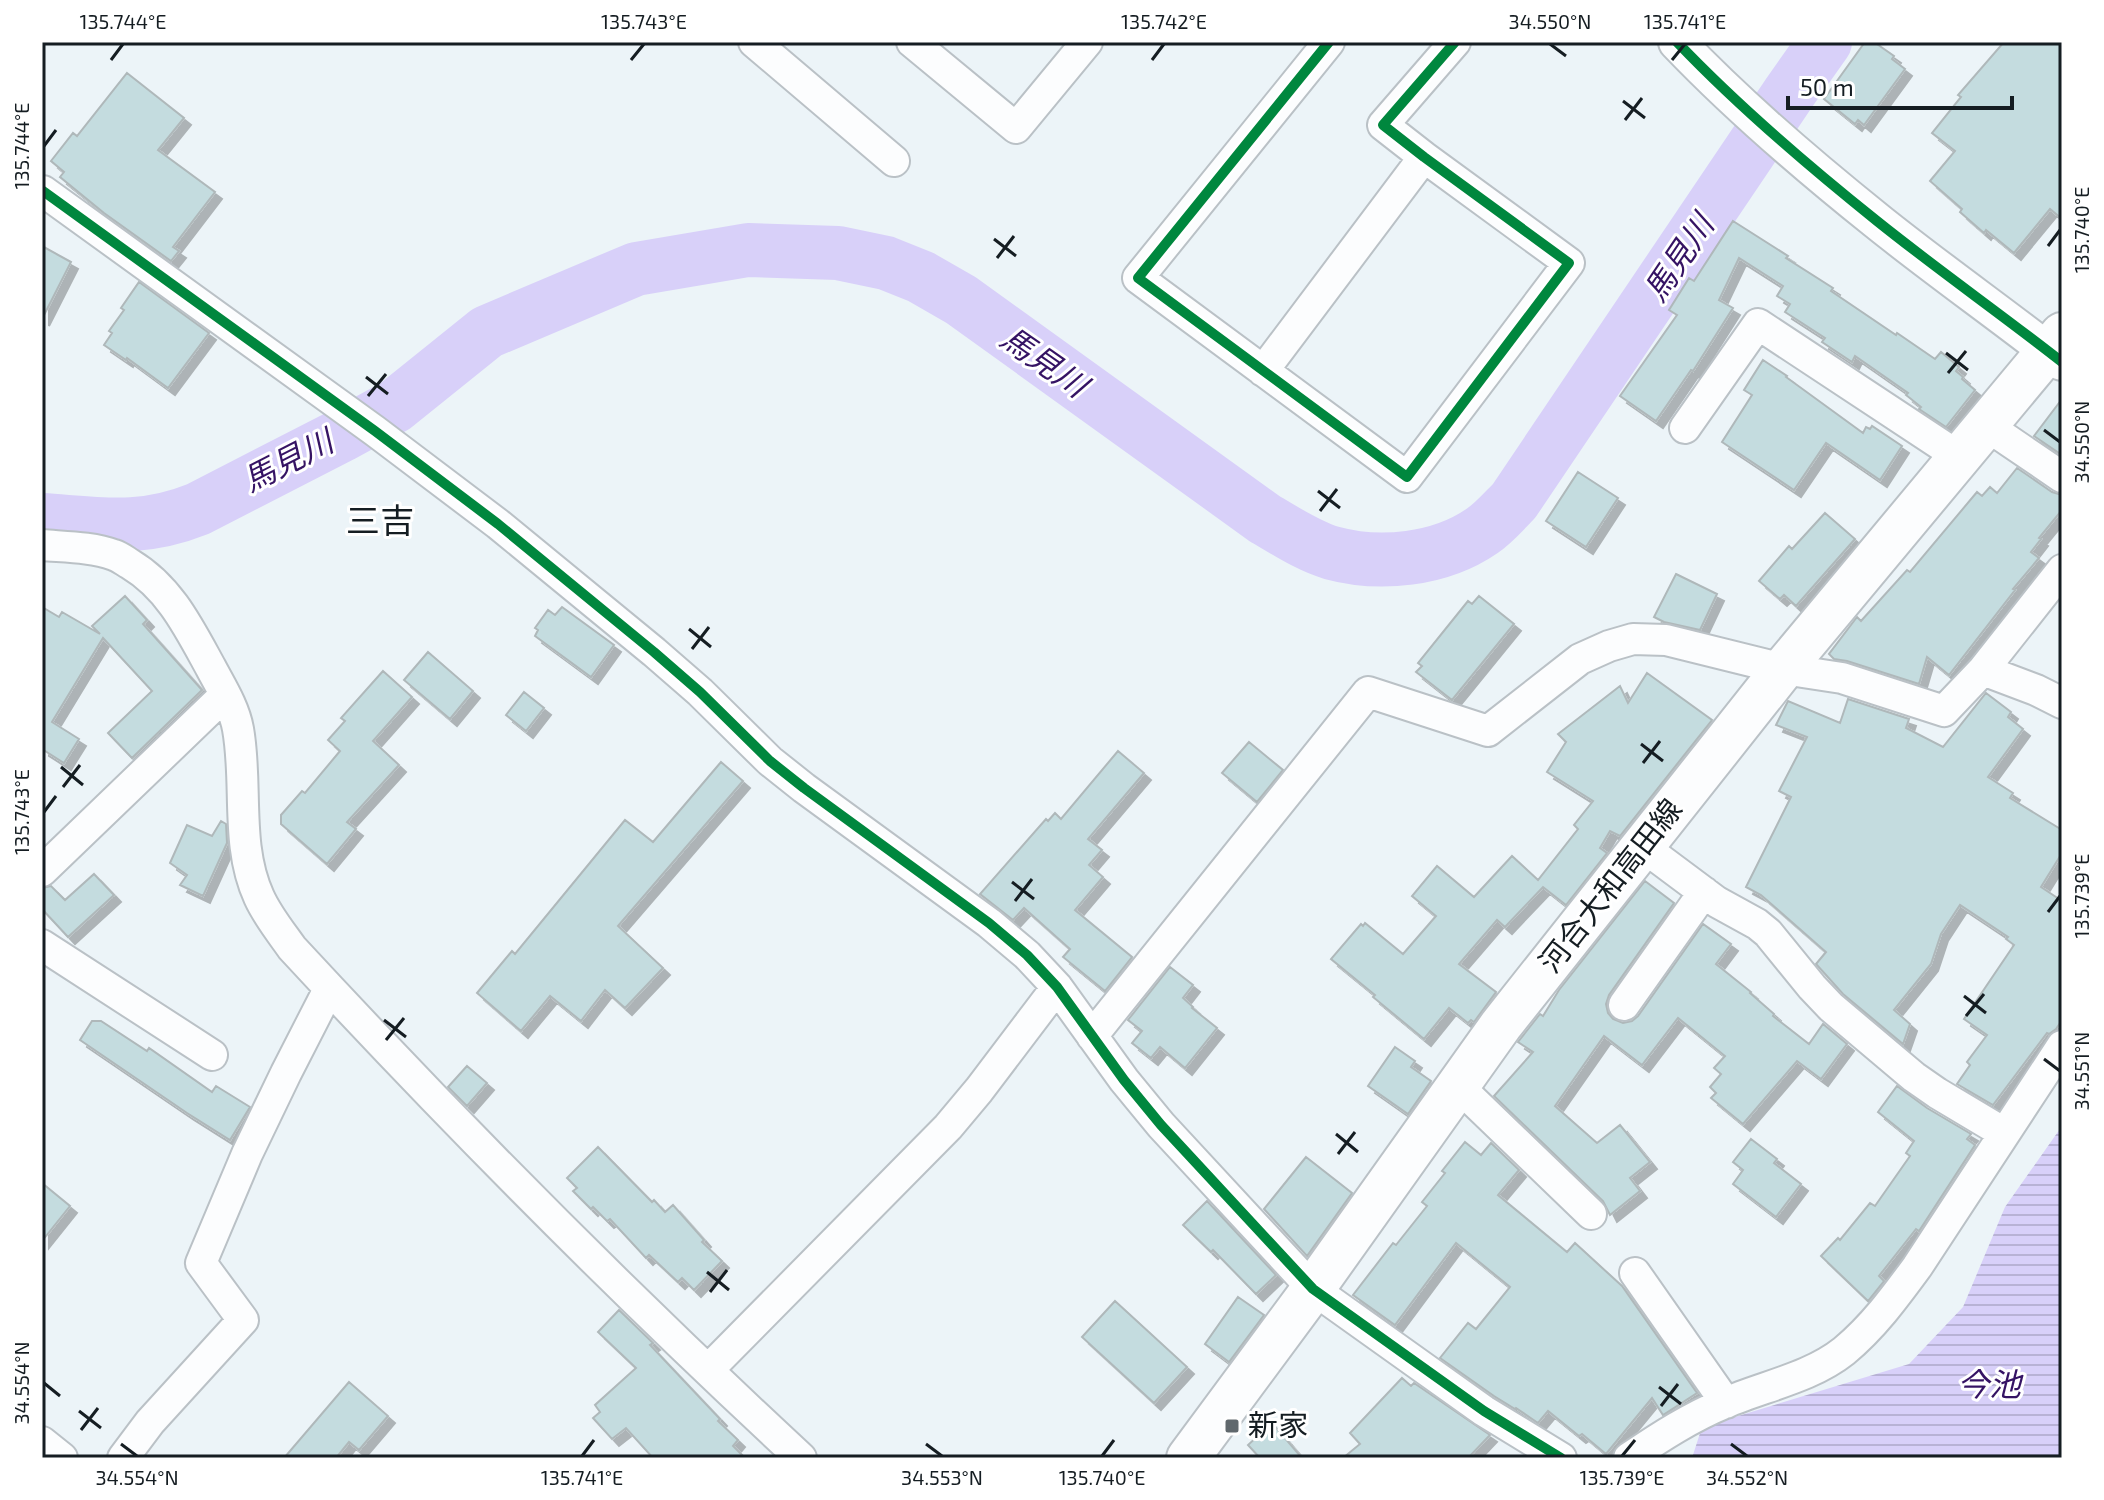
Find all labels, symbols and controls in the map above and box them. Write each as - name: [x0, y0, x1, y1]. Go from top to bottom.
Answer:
- text: 135.744°E: [80, 9, 166, 33]
- text: 135.743°E: [601, 9, 687, 33]
- text: 135.742°E: [1121, 9, 1207, 33]
- text: 34.550°N: [1509, 9, 1591, 33]
- text: 135.741°E: [1644, 9, 1726, 33]
- scale bar: [1788, 60, 2012, 110]
- text: 50 m: [1800, 72, 1854, 101]
- text: 135.744°E: [9, 103, 33, 189]
- text: 135.740°E: [2069, 187, 2093, 273]
- water label: 馬見川: [1635, 204, 1722, 307]
- water label: 馬見川: [995, 317, 1098, 405]
- text: 34.550°N: [2069, 401, 2093, 483]
- water label: 馬見川: [236, 419, 341, 498]
- district label: 三吉: [346, 499, 414, 540]
- text: 135.743°E: [9, 769, 33, 855]
- street label: 河合大和高田線: [1531, 791, 1688, 979]
- text: 135.739°E: [2069, 854, 2093, 938]
- text: 34.551°N: [2069, 1032, 2093, 1110]
- text: 34.554°N: [9, 1341, 33, 1425]
- water label: 今池: [1957, 1364, 2024, 1402]
- place label: 新家: [1248, 1406, 1308, 1442]
- marker: 新家: [1223, 1417, 1241, 1435]
- text: 34.554°N: [95, 1465, 179, 1489]
- text: 135.741°E: [541, 1465, 623, 1489]
- text: 34.553°N: [901, 1465, 983, 1489]
- text: 135.740°E: [1059, 1465, 1145, 1489]
- text: 135.739°E: [1580, 1465, 1664, 1489]
- text: 34.552°N: [1706, 1465, 1788, 1489]

